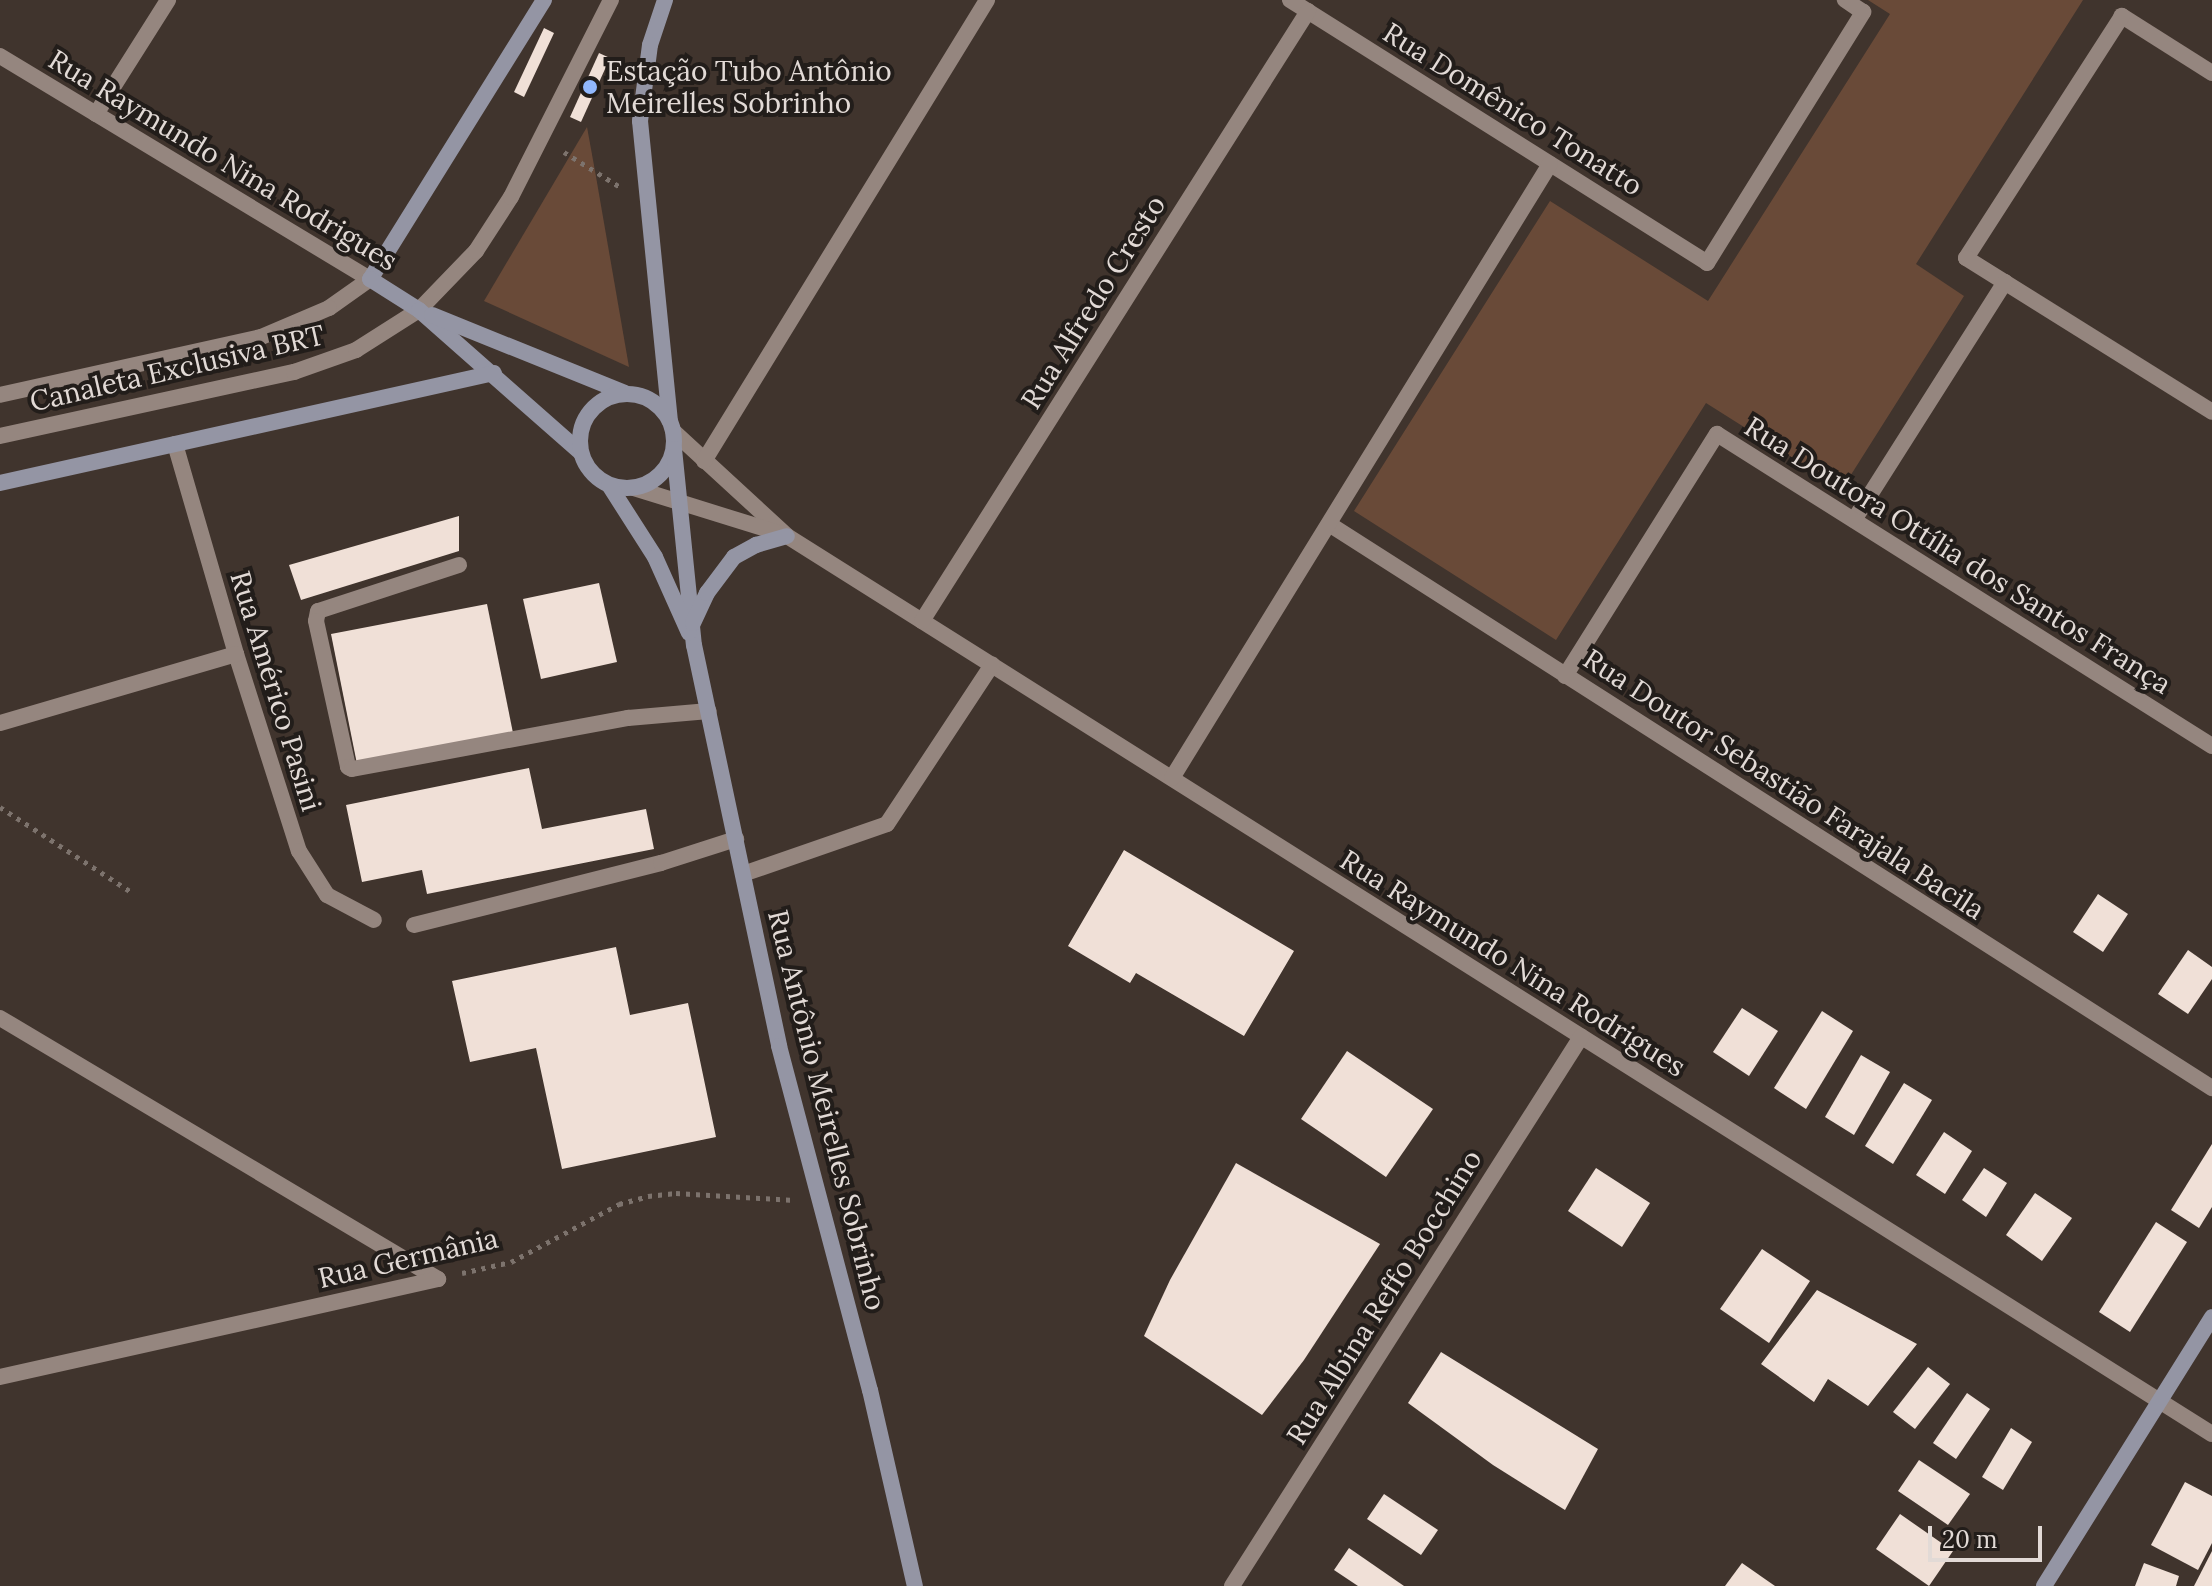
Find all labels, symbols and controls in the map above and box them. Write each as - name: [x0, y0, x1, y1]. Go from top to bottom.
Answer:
- street label: Rua Domênico Tonatto: [1377, 15, 1649, 203]
- street label: Rua Raymundo Nina Rodrigues: [43, 42, 403, 278]
- place label: Estação Tubo Antônio Meirelles Sobrinho: [606, 54, 892, 120]
- marker: Estação Tubo Antônio Meirelles Sobrinho: [581, 78, 599, 96]
- street label: Rua Alfredo Cresto: [1014, 189, 1172, 415]
- street label: Canaleta Exclusiva BRT: [26, 318, 328, 418]
- street label: Rua Doutora Ottília dos Santos França: [1739, 409, 2177, 701]
- street label: Rua Américo Pasini: [223, 567, 329, 815]
- street label: Rua Doutor Sebastião Farajala Bacila: [1577, 642, 1991, 926]
- street label: Rua Raymundo Nina Rodrigues: [1334, 843, 1692, 1083]
- street label: Rua Antônio Meirelles Sobrinho: [761, 906, 893, 1314]
- street label: Rua Albina Reffo Bocchino: [1279, 1143, 1489, 1451]
- street label: Rua Germânia: [315, 1221, 501, 1295]
- scale bar: [1932, 1510, 2046, 1560]
- text: 20 m: [1942, 1524, 1998, 1555]

